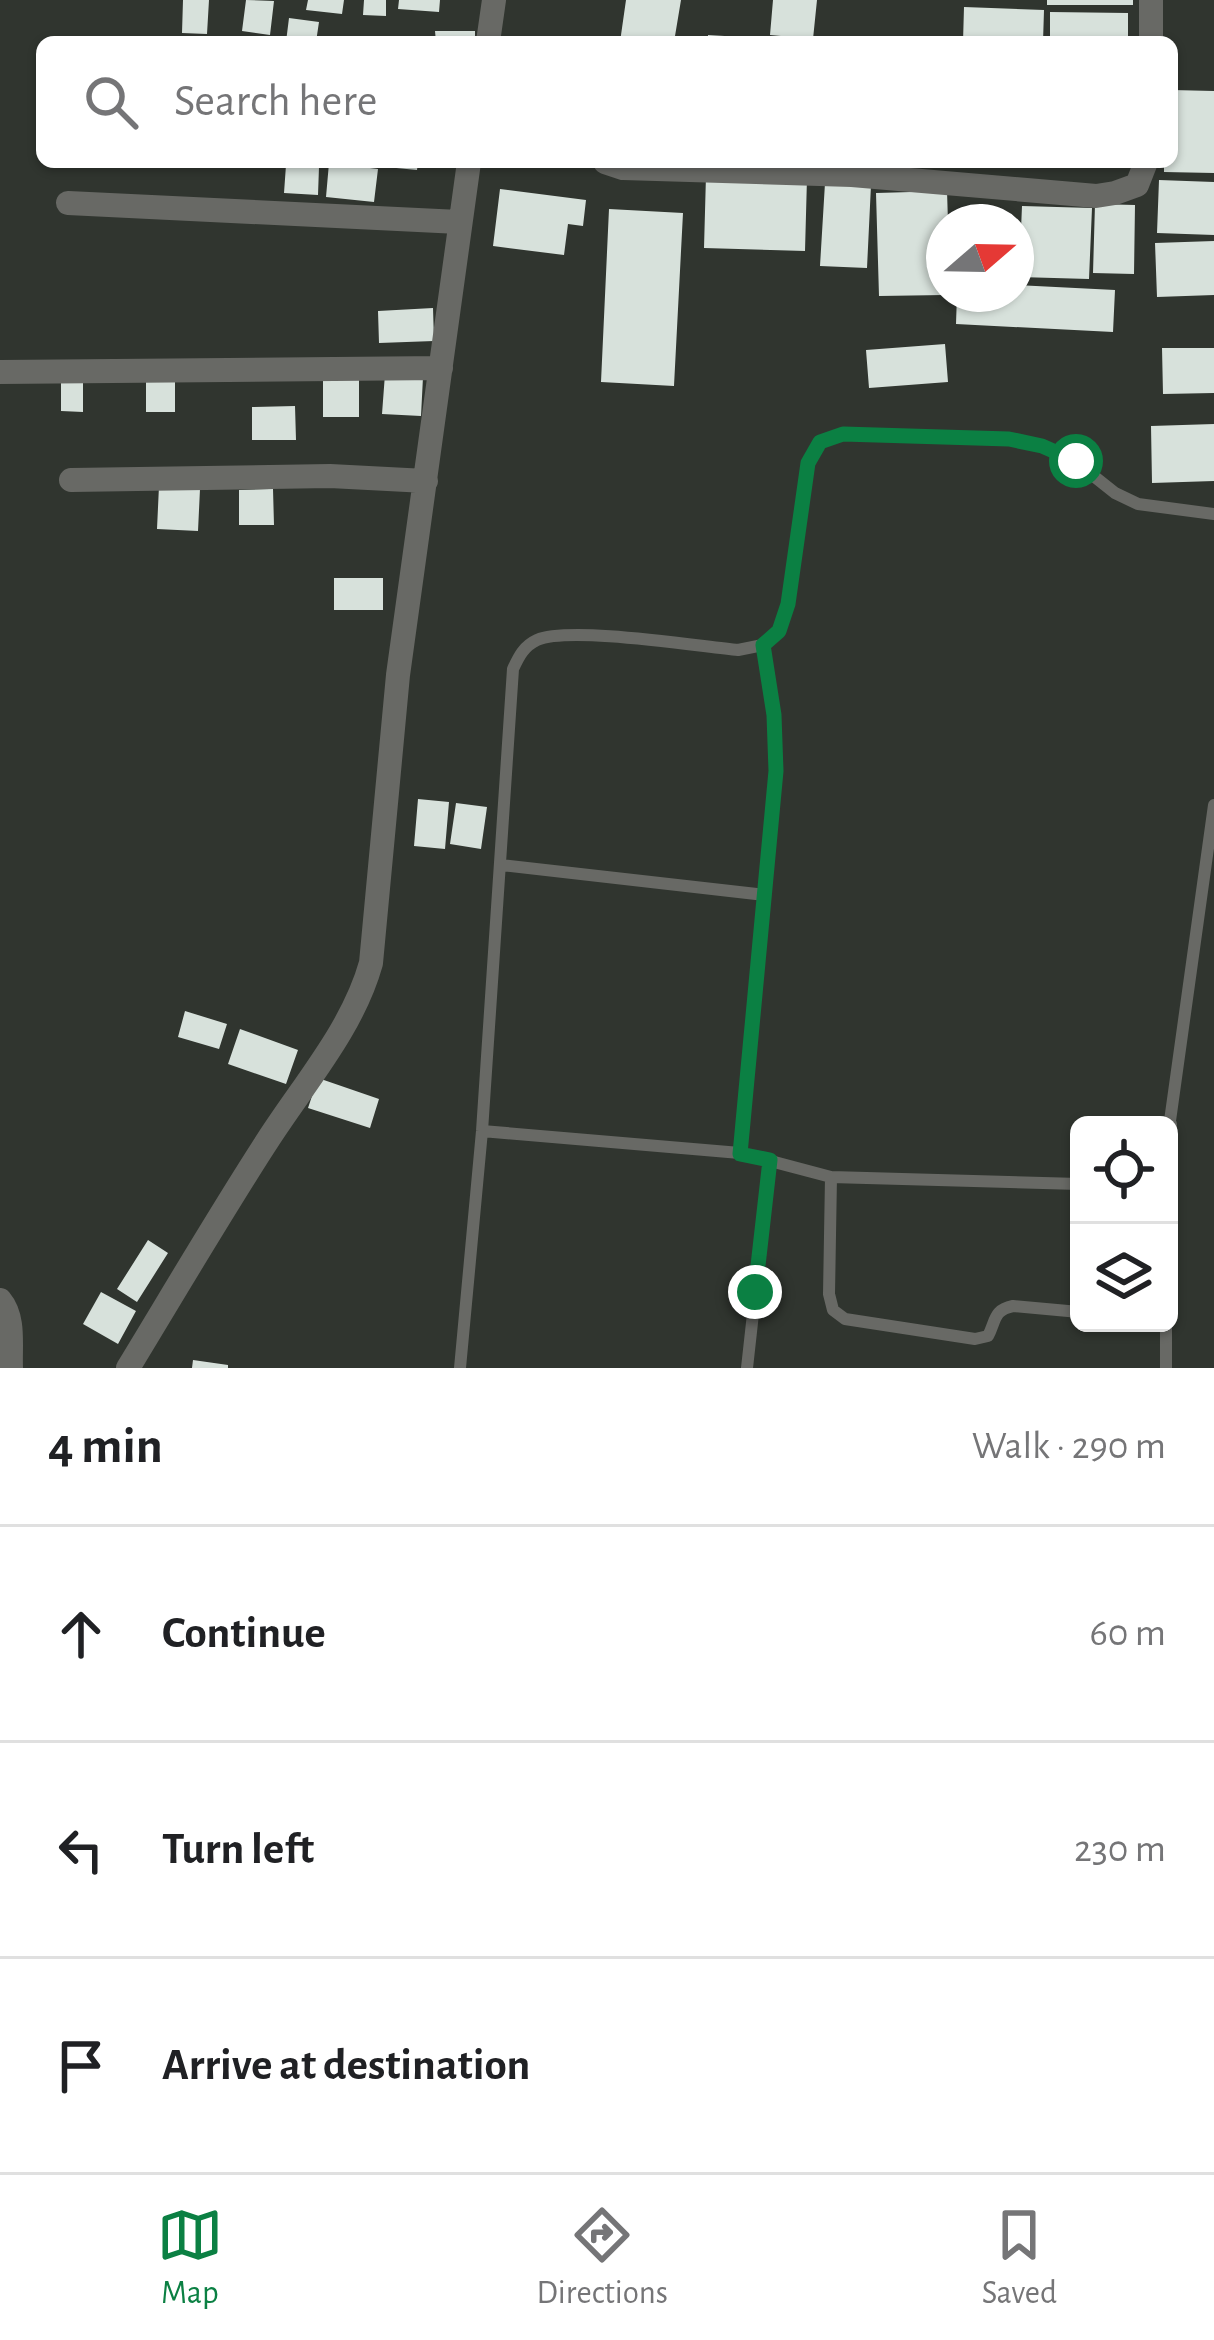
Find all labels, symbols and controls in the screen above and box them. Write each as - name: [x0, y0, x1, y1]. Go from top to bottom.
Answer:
- search box: [36, 36, 1178, 168]
- icon: search: [78, 69, 144, 135]
- text: Search here: [174, 79, 377, 124]
- north arrow: [926, 204, 1034, 312]
- route start: [1049, 434, 1103, 488]
- map controls: [1070, 1116, 1178, 1332]
- button: locate: [1070, 1116, 1178, 1224]
- button: layers: [1070, 1224, 1178, 1332]
- route end: [728, 1265, 782, 1319]
- text: 4 min: [48, 1421, 163, 1472]
- text: Walk · 290 m: [972, 1427, 1166, 1466]
- icon: ahead: [48, 1601, 114, 1667]
- text: Continue: [162, 1611, 326, 1656]
- text: 60 m: [1089, 1614, 1166, 1653]
- icon: left: [48, 1817, 114, 1883]
- text: Turn left: [162, 1827, 314, 1872]
- text: 230 m: [1074, 1830, 1166, 1869]
- icon: arrive: [48, 2033, 114, 2099]
- text: Arrive at destination: [162, 2043, 530, 2088]
- tab: Map: [157, 2202, 223, 2314]
- tab: Directions: [536, 2202, 668, 2314]
- tab: Saved: [982, 2202, 1057, 2314]

